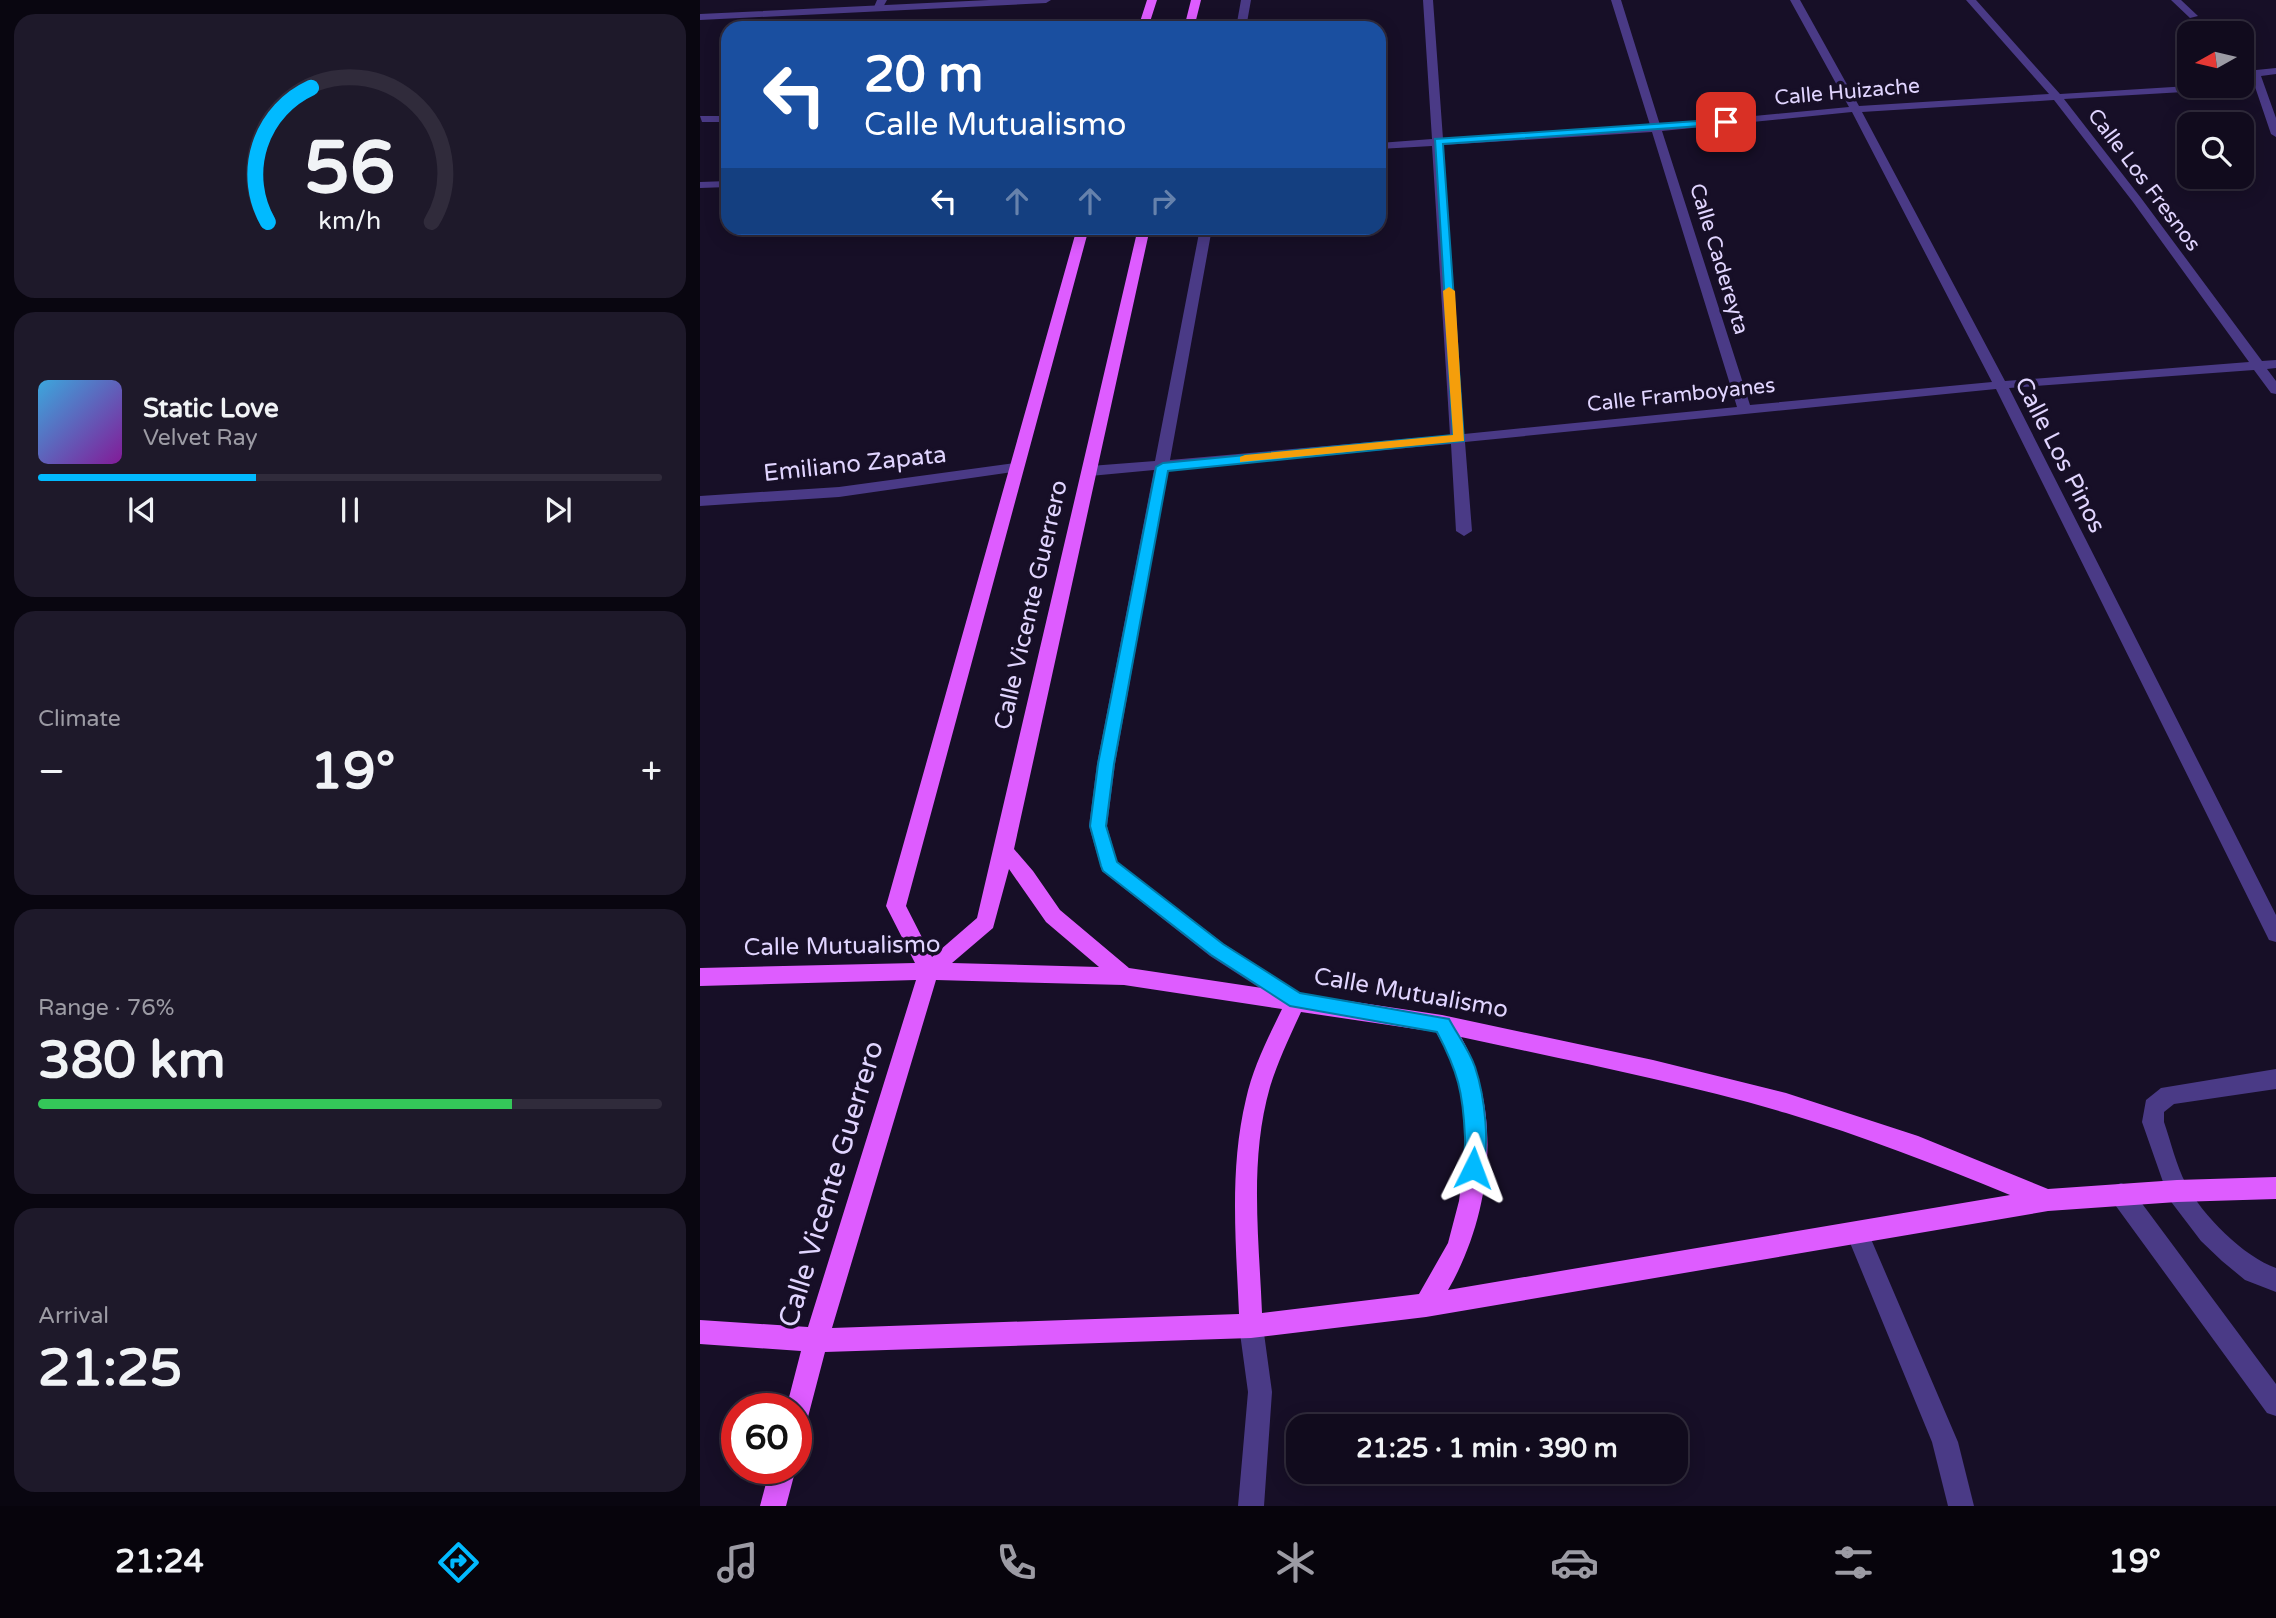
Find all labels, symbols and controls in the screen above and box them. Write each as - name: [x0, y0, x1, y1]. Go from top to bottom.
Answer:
- north arrow: [2177, 21, 2254, 98]
- map controls: [2177, 21, 2254, 189]
- text: 20 m: [864, 46, 983, 105]
- icon: left: [749, 49, 840, 140]
- street label: Calle Huizache: [1773, 73, 1921, 111]
- pin: [1696, 92, 1756, 152]
- icon: arrive: [1707, 103, 1745, 141]
- street label: Calle Los Fresnos: [2082, 104, 2206, 256]
- text: Calle Mutualismo: [864, 106, 1126, 144]
- button: search: [2177, 112, 2254, 189]
- text: 56: [304, 126, 396, 214]
- street label: Calle Cadereyta: [1684, 180, 1754, 338]
- icon: left: [925, 182, 963, 220]
- icon: ahead: [998, 182, 1036, 220]
- icon: ahead: [1071, 182, 1109, 220]
- icon: right: [1144, 182, 1182, 220]
- text: km/h: [319, 206, 381, 236]
- street label: Calle Los Pinos: [2008, 372, 2112, 538]
- street label: Calle Framboyanes: [1586, 373, 1776, 417]
- text: Static Love: [143, 393, 279, 424]
- text: Velvet Ray: [143, 424, 258, 452]
- street label: Emiliano Zapata: [762, 440, 948, 488]
- street label: Calle Vicente Guerrero: [988, 477, 1074, 733]
- icon: previous: [123, 491, 161, 529]
- icon: pause: [331, 491, 369, 529]
- icon: next: [539, 491, 577, 529]
- text: Climate: [38, 705, 121, 733]
- text: 19°: [310, 740, 395, 803]
- text: −: [38, 749, 65, 795]
- text: +: [641, 749, 662, 795]
- street label: Calle Mutualismo: [743, 930, 941, 962]
- street label: Calle Mutualismo: [1312, 962, 1510, 1024]
- text: Range · 76%: [38, 994, 174, 1022]
- text: 380 km: [38, 1029, 226, 1092]
- street label: Calle Vicente Guerrero: [771, 1037, 891, 1331]
- position arrow: [1436, 1131, 1510, 1205]
- text: Arrival: [38, 1302, 109, 1330]
- text: 21:25: [38, 1337, 182, 1400]
- speed limit sign: 60: [721, 1393, 812, 1484]
- text: 21:25 · 1 min · 390 m: [1356, 1433, 1618, 1464]
- icon: directions: [434, 1538, 483, 1587]
- icon: music: [713, 1538, 762, 1587]
- icon: phone: [992, 1538, 1041, 1587]
- icon: climate: [1271, 1538, 1320, 1587]
- icon: car: [1550, 1538, 1599, 1587]
- icon: filters: [1829, 1538, 1878, 1587]
- text: 21:24: [115, 1543, 204, 1581]
- text: 19°: [2109, 1543, 2161, 1581]

